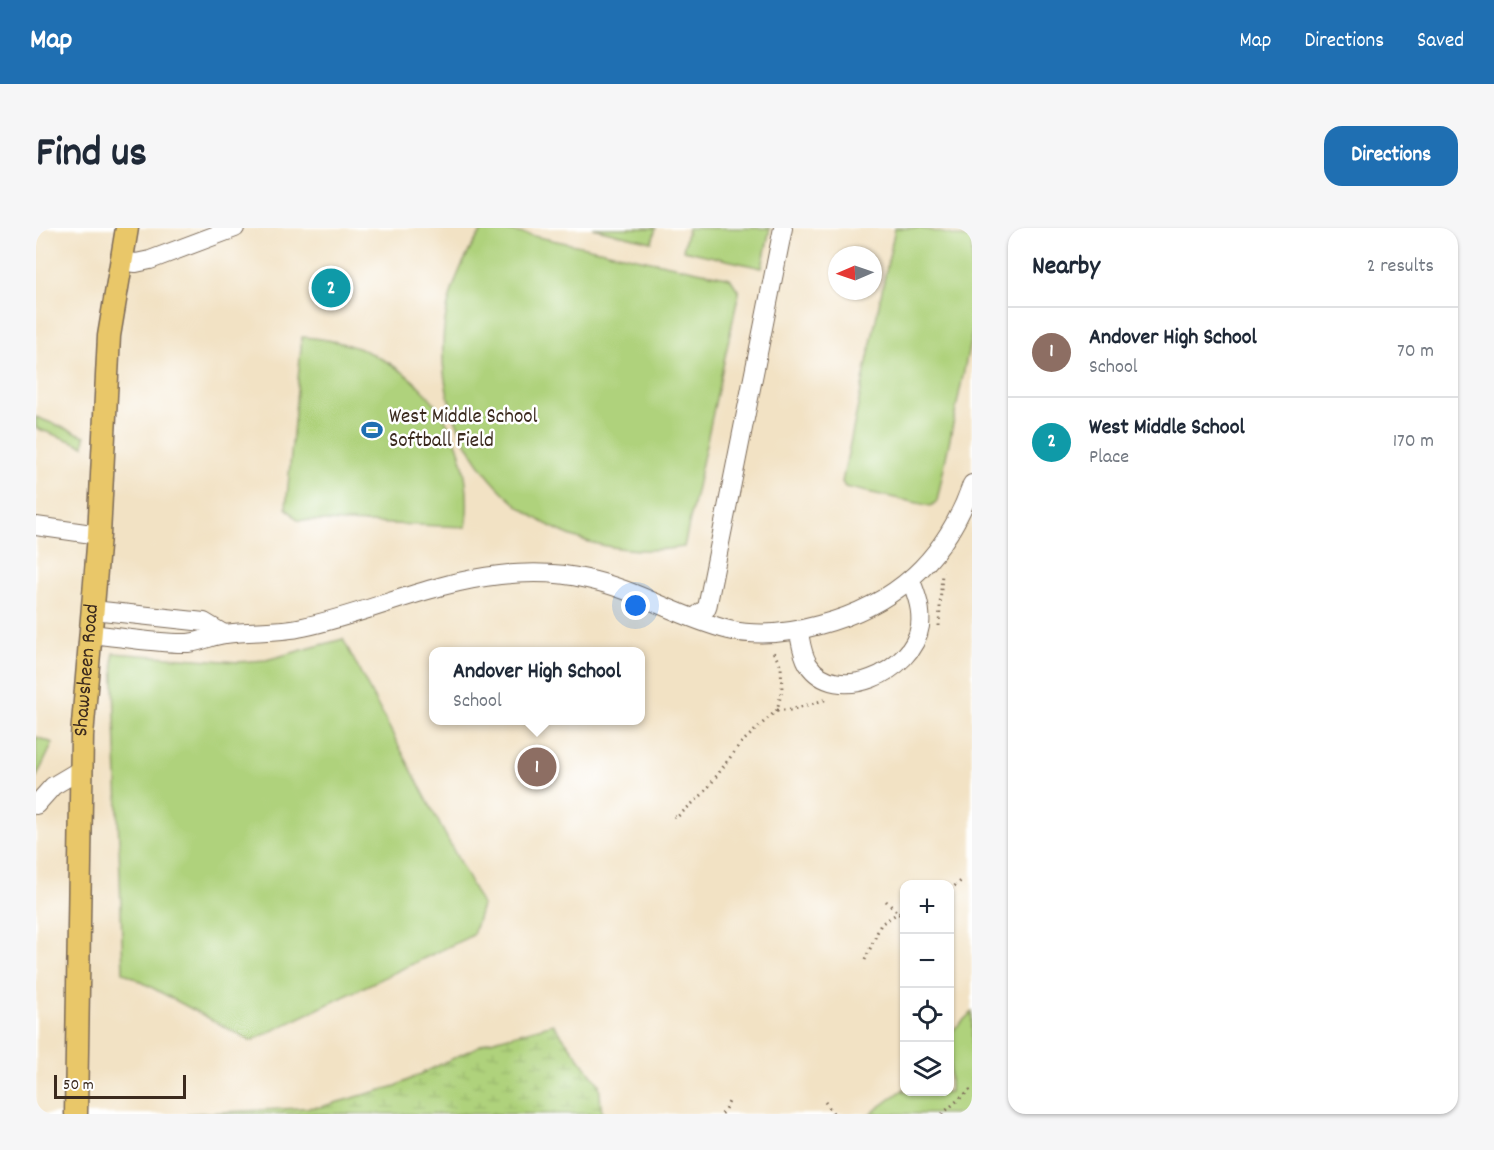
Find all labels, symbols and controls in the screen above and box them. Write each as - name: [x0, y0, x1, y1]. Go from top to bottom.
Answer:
- text: Map: [30, 22, 72, 62]
- text: Map: [1240, 27, 1271, 57]
- text: Directions: [1304, 27, 1384, 57]
- text: Saved: [1417, 27, 1464, 57]
- text: Find us: [36, 126, 147, 186]
- button: Directions: [1324, 126, 1458, 186]
- north arrow: [828, 246, 882, 300]
- text: Nearby: [1032, 249, 1100, 286]
- text: 2 results: [1367, 253, 1434, 281]
- pin: 2: [312, 266, 350, 310]
- text: Andover High School: [1089, 323, 1257, 354]
- text: 1: [1049, 338, 1054, 366]
- text: 70 m: [1397, 338, 1434, 366]
- text: School: [1089, 354, 1138, 382]
- place label: West Middle School Softball Field: [389, 403, 538, 457]
- text: West Middle School: [1089, 413, 1245, 444]
- sports icon: West Middle School Softball Field: [360, 418, 384, 442]
- text: 2: [1047, 428, 1056, 456]
- text: 170 m: [1393, 428, 1434, 456]
- text: Place: [1089, 444, 1129, 472]
- your location: [621, 591, 650, 620]
- street label: Shawsheen Road: [67, 603, 108, 738]
- popup: [429, 647, 645, 725]
- text: Andover High School: [453, 657, 621, 688]
- text: School: [453, 688, 502, 716]
- pin: 1: [518, 744, 556, 790]
- map controls: [900, 880, 954, 1096]
- button: +: [900, 880, 954, 934]
- button: −: [900, 934, 954, 988]
- button: locate: [900, 988, 954, 1042]
- button: layers: [900, 1042, 954, 1096]
- scale bar: [54, 1072, 186, 1100]
- text: 50 m: [63, 1074, 94, 1097]

